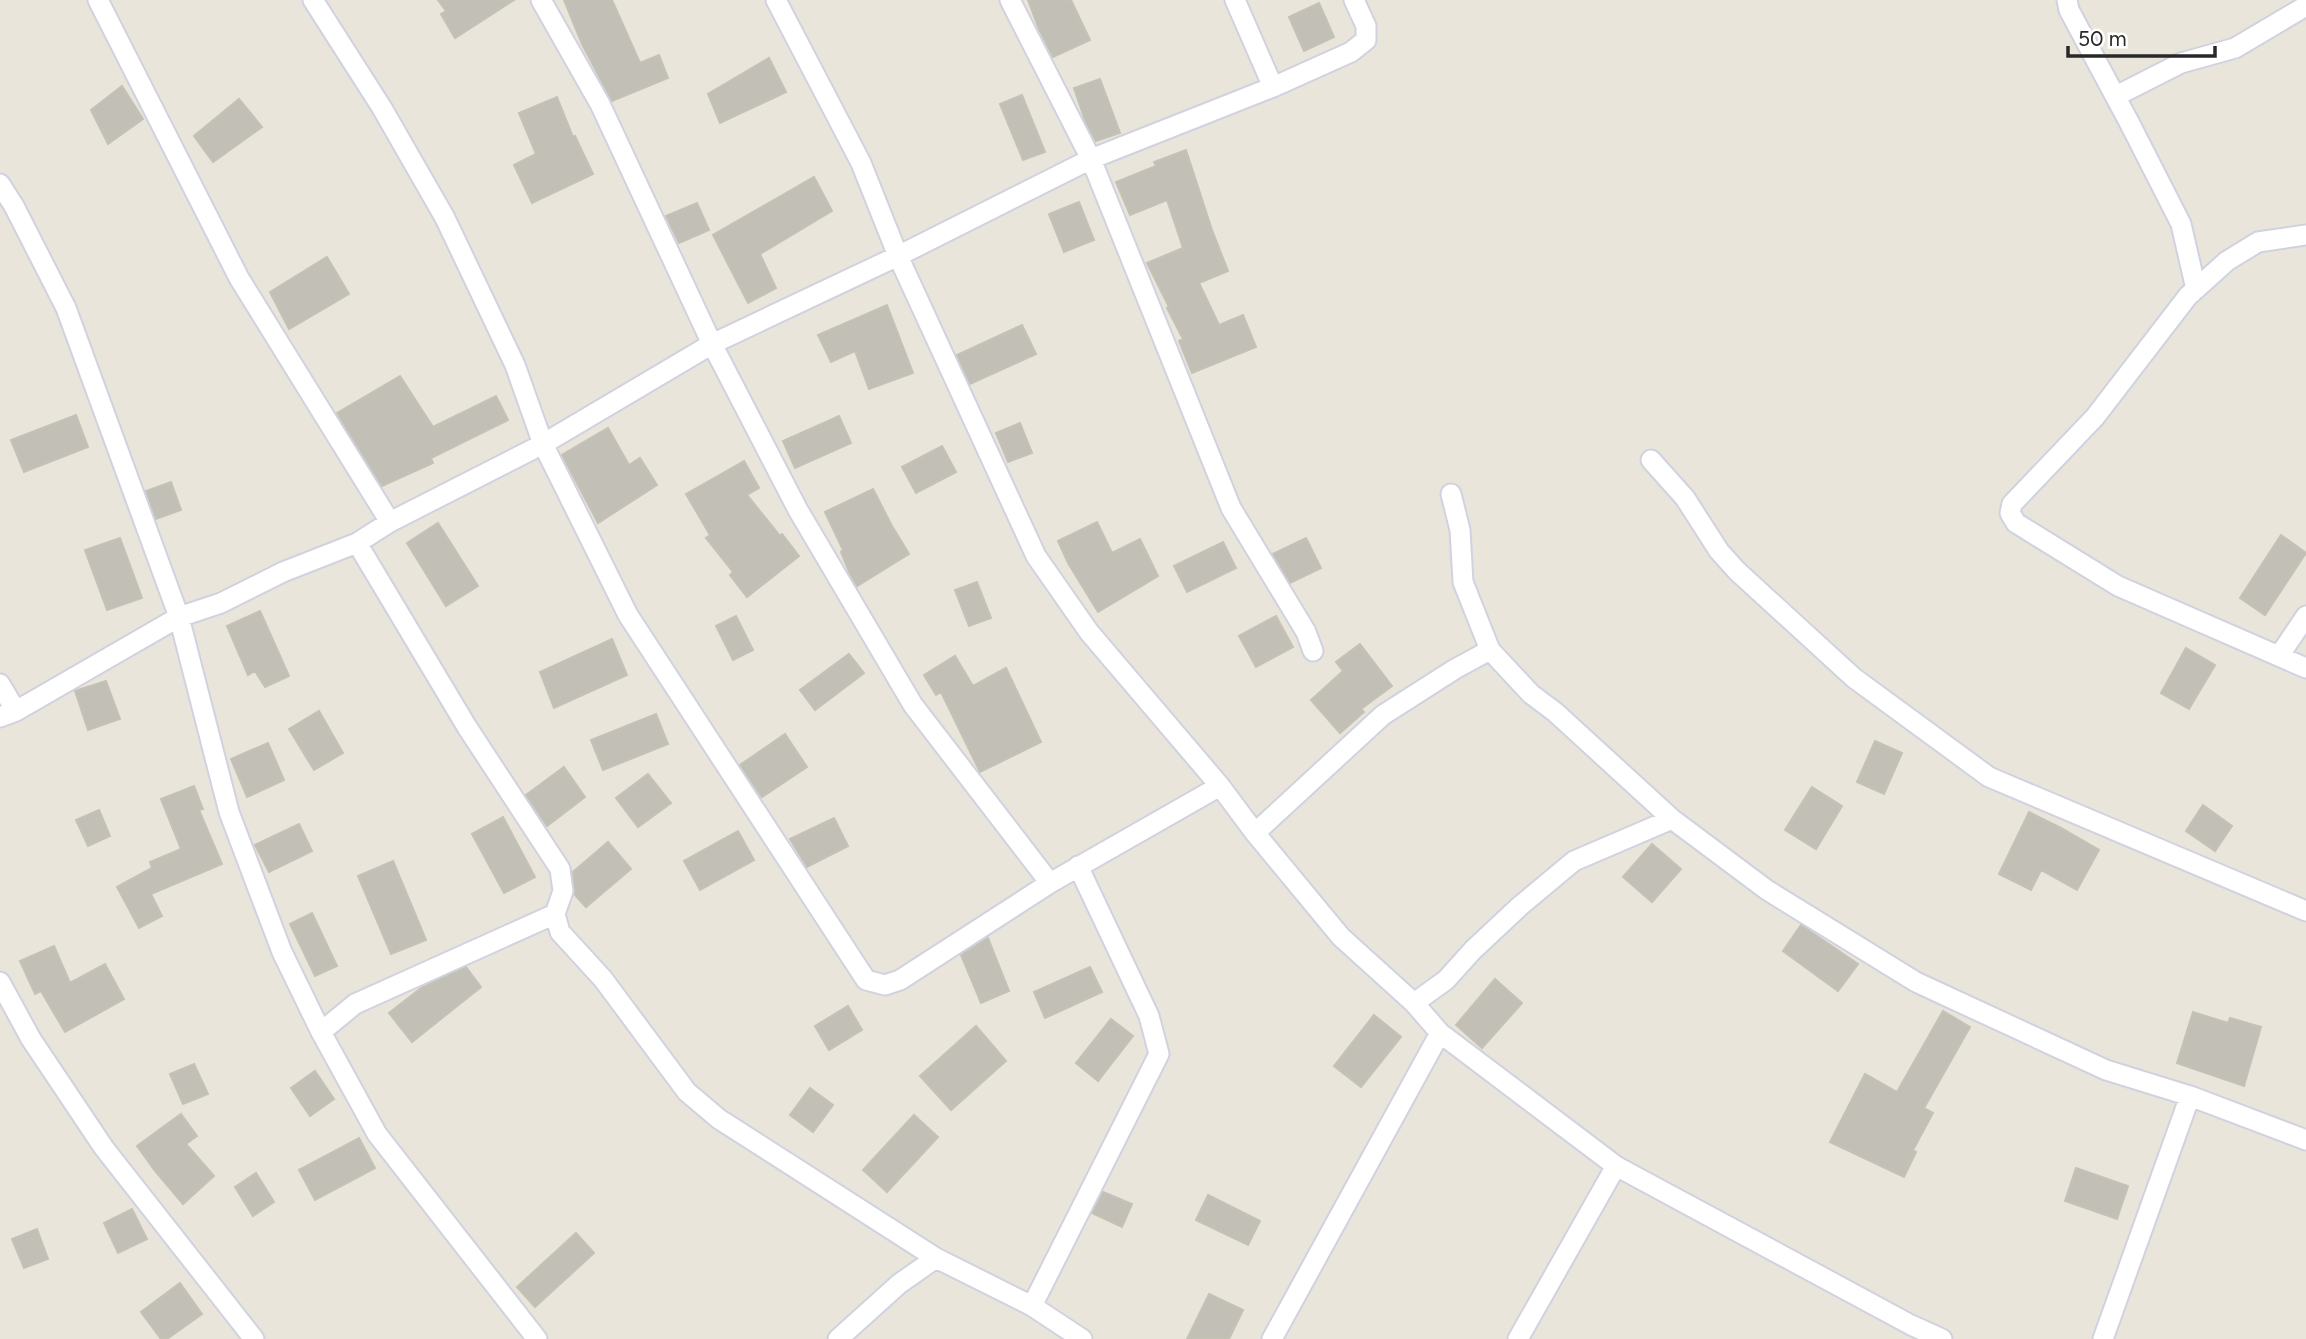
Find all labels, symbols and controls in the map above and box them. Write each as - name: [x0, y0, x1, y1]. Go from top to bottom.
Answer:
- scale bar: [2068, 14, 2215, 58]
- text: 50 m: [2078, 26, 2127, 51]

